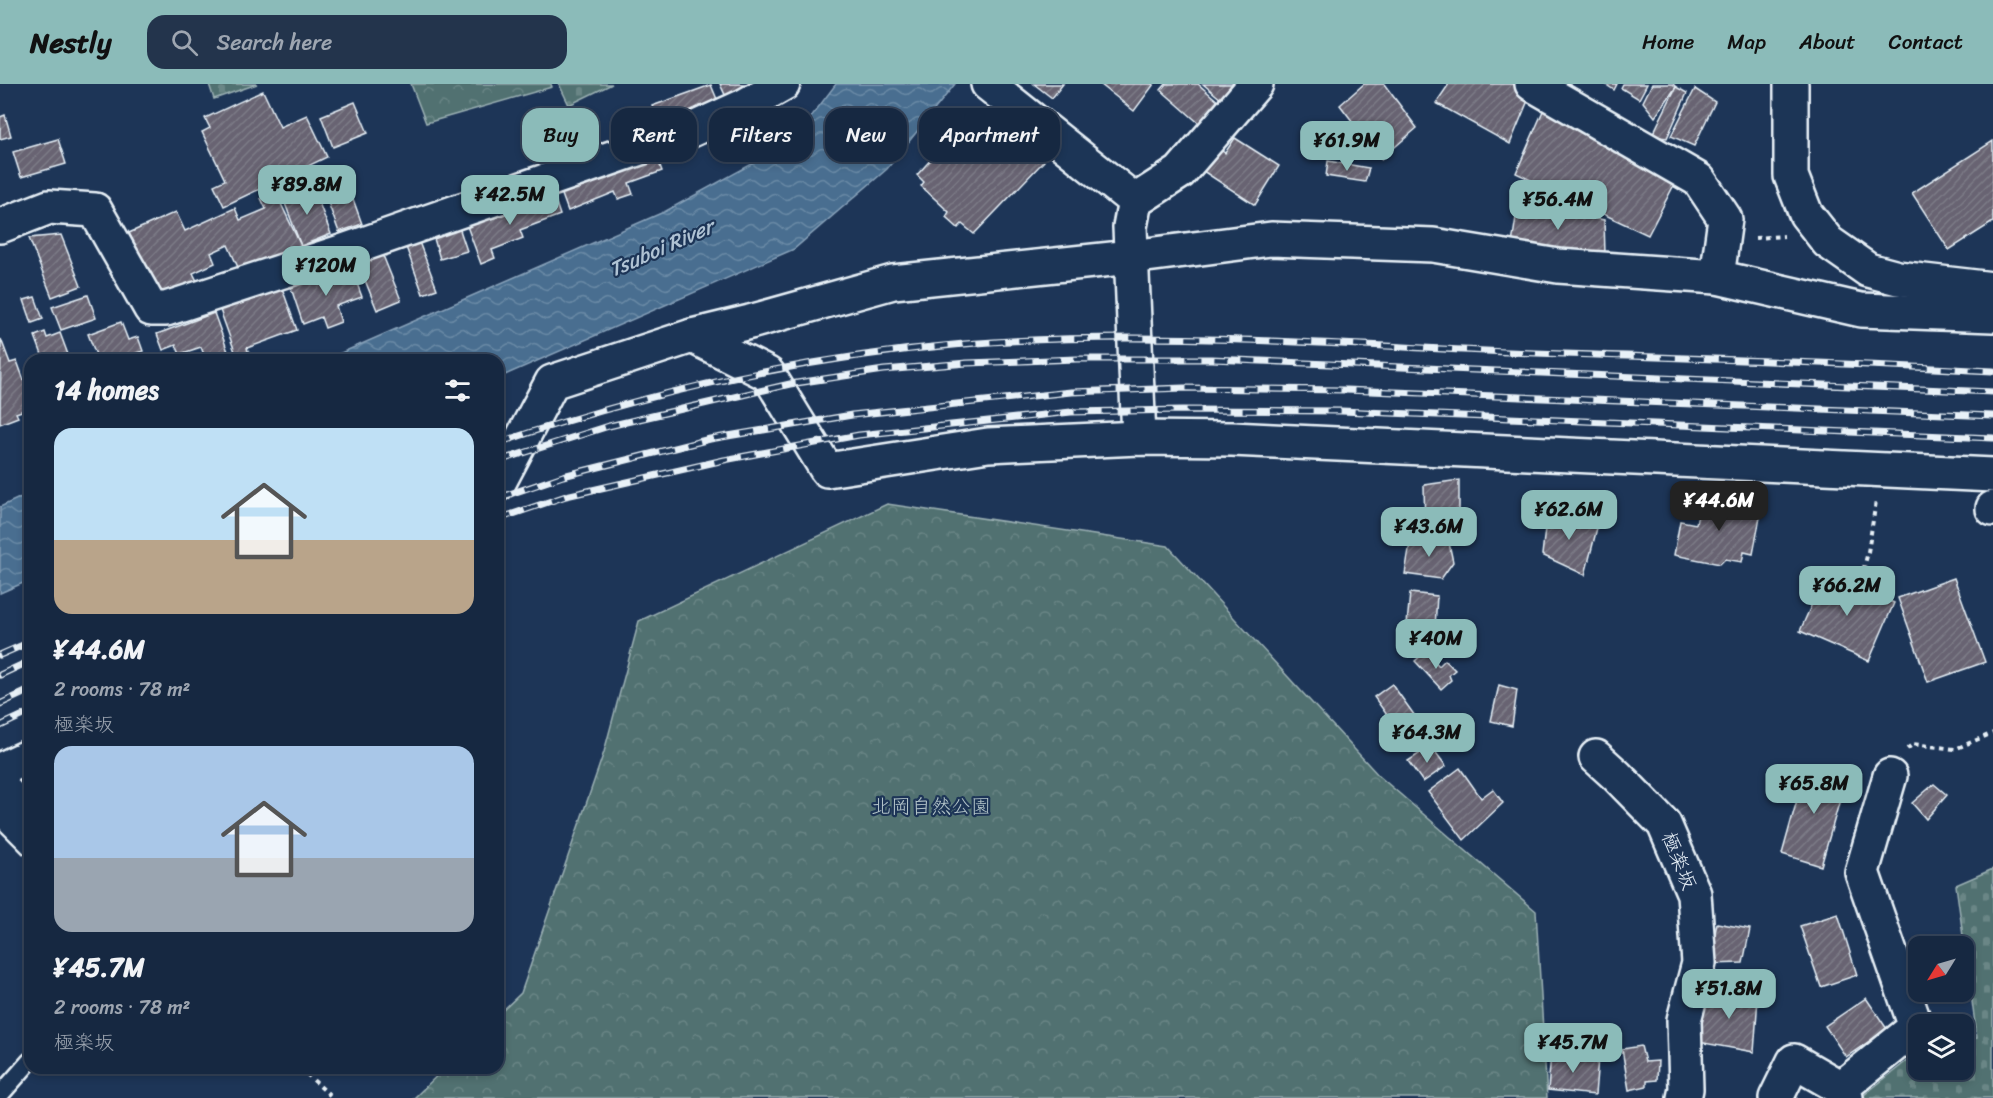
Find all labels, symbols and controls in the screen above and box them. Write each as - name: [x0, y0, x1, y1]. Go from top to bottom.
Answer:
- search box: [147, 15, 567, 69]
- text: Nestly: [30, 18, 111, 67]
- text: Search here: [216, 23, 332, 62]
- text: Home: [1642, 23, 1694, 61]
- text: Map: [1727, 23, 1766, 61]
- text: About: [1799, 23, 1856, 61]
- text: Contact: [1889, 23, 1963, 61]
- icon: search: [168, 26, 201, 59]
- chip: Buy: [522, 108, 599, 162]
- chip: Rent: [611, 108, 697, 162]
- chip: Filters: [709, 108, 813, 162]
- chip: New: [825, 108, 907, 162]
- chip: Apartment: [919, 108, 1060, 162]
- pin: ¥61.9M: [1298, 121, 1396, 172]
- text: ¥61.9M: [1314, 123, 1380, 158]
- pin: ¥89.8M: [258, 165, 356, 216]
- text: ¥89.8M: [272, 167, 342, 202]
- pin: ¥42.5M: [461, 175, 559, 226]
- text: ¥42.5M: [475, 177, 545, 212]
- pin: ¥56.4M: [1509, 180, 1607, 231]
- text: ¥56.4M: [1523, 182, 1593, 217]
- water label: Tsuboi River: [602, 206, 724, 288]
- pin: ¥120M: [284, 246, 368, 297]
- text: ¥120M: [296, 248, 356, 283]
- text: 14 homes: [54, 367, 159, 413]
- icon: filters: [441, 374, 474, 407]
- icon: home: [210, 467, 318, 575]
- pin: ¥44.6M: [1670, 481, 1768, 532]
- text: ¥44.6M: [1684, 483, 1754, 518]
- pin: ¥62.6M: [1520, 490, 1618, 541]
- text: ¥62.6M: [1535, 492, 1603, 527]
- pin: ¥43.6M: [1380, 507, 1478, 558]
- text: ¥43.6M: [1395, 509, 1463, 544]
- pin: ¥66.2M: [1798, 566, 1896, 617]
- text: ¥66.2M: [1813, 568, 1881, 603]
- pin: ¥40M: [1400, 619, 1472, 670]
- text: ¥40M: [1410, 621, 1462, 656]
- text: ¥44.6M: [54, 626, 145, 672]
- text: 2 rooms · 78 m²: [54, 672, 190, 707]
- text: 極楽坂: [54, 707, 114, 742]
- pin: ¥64.3M: [1378, 713, 1476, 764]
- text: ¥64.3M: [1393, 715, 1461, 750]
- pin: ¥65.8M: [1765, 764, 1863, 815]
- text: ¥65.8M: [1779, 766, 1849, 801]
- icon: home: [210, 785, 318, 893]
- park label: 北岡自然公園: [871, 789, 991, 824]
- street label: 極楽坂: [1652, 827, 1706, 895]
- north arrow: [1908, 936, 1974, 1002]
- map controls: [1908, 936, 1974, 1080]
- text: ¥45.7M: [54, 944, 144, 990]
- pin: ¥51.8M: [1680, 969, 1778, 1020]
- text: ¥51.8M: [1696, 971, 1762, 1006]
- text: 2 rooms · 78 m²: [54, 990, 190, 1025]
- button: layers: [1908, 1014, 1974, 1080]
- pin: ¥45.7M: [1524, 1023, 1622, 1074]
- text: 極楽坂: [54, 1025, 114, 1060]
- text: ¥45.7M: [1538, 1025, 1608, 1060]

